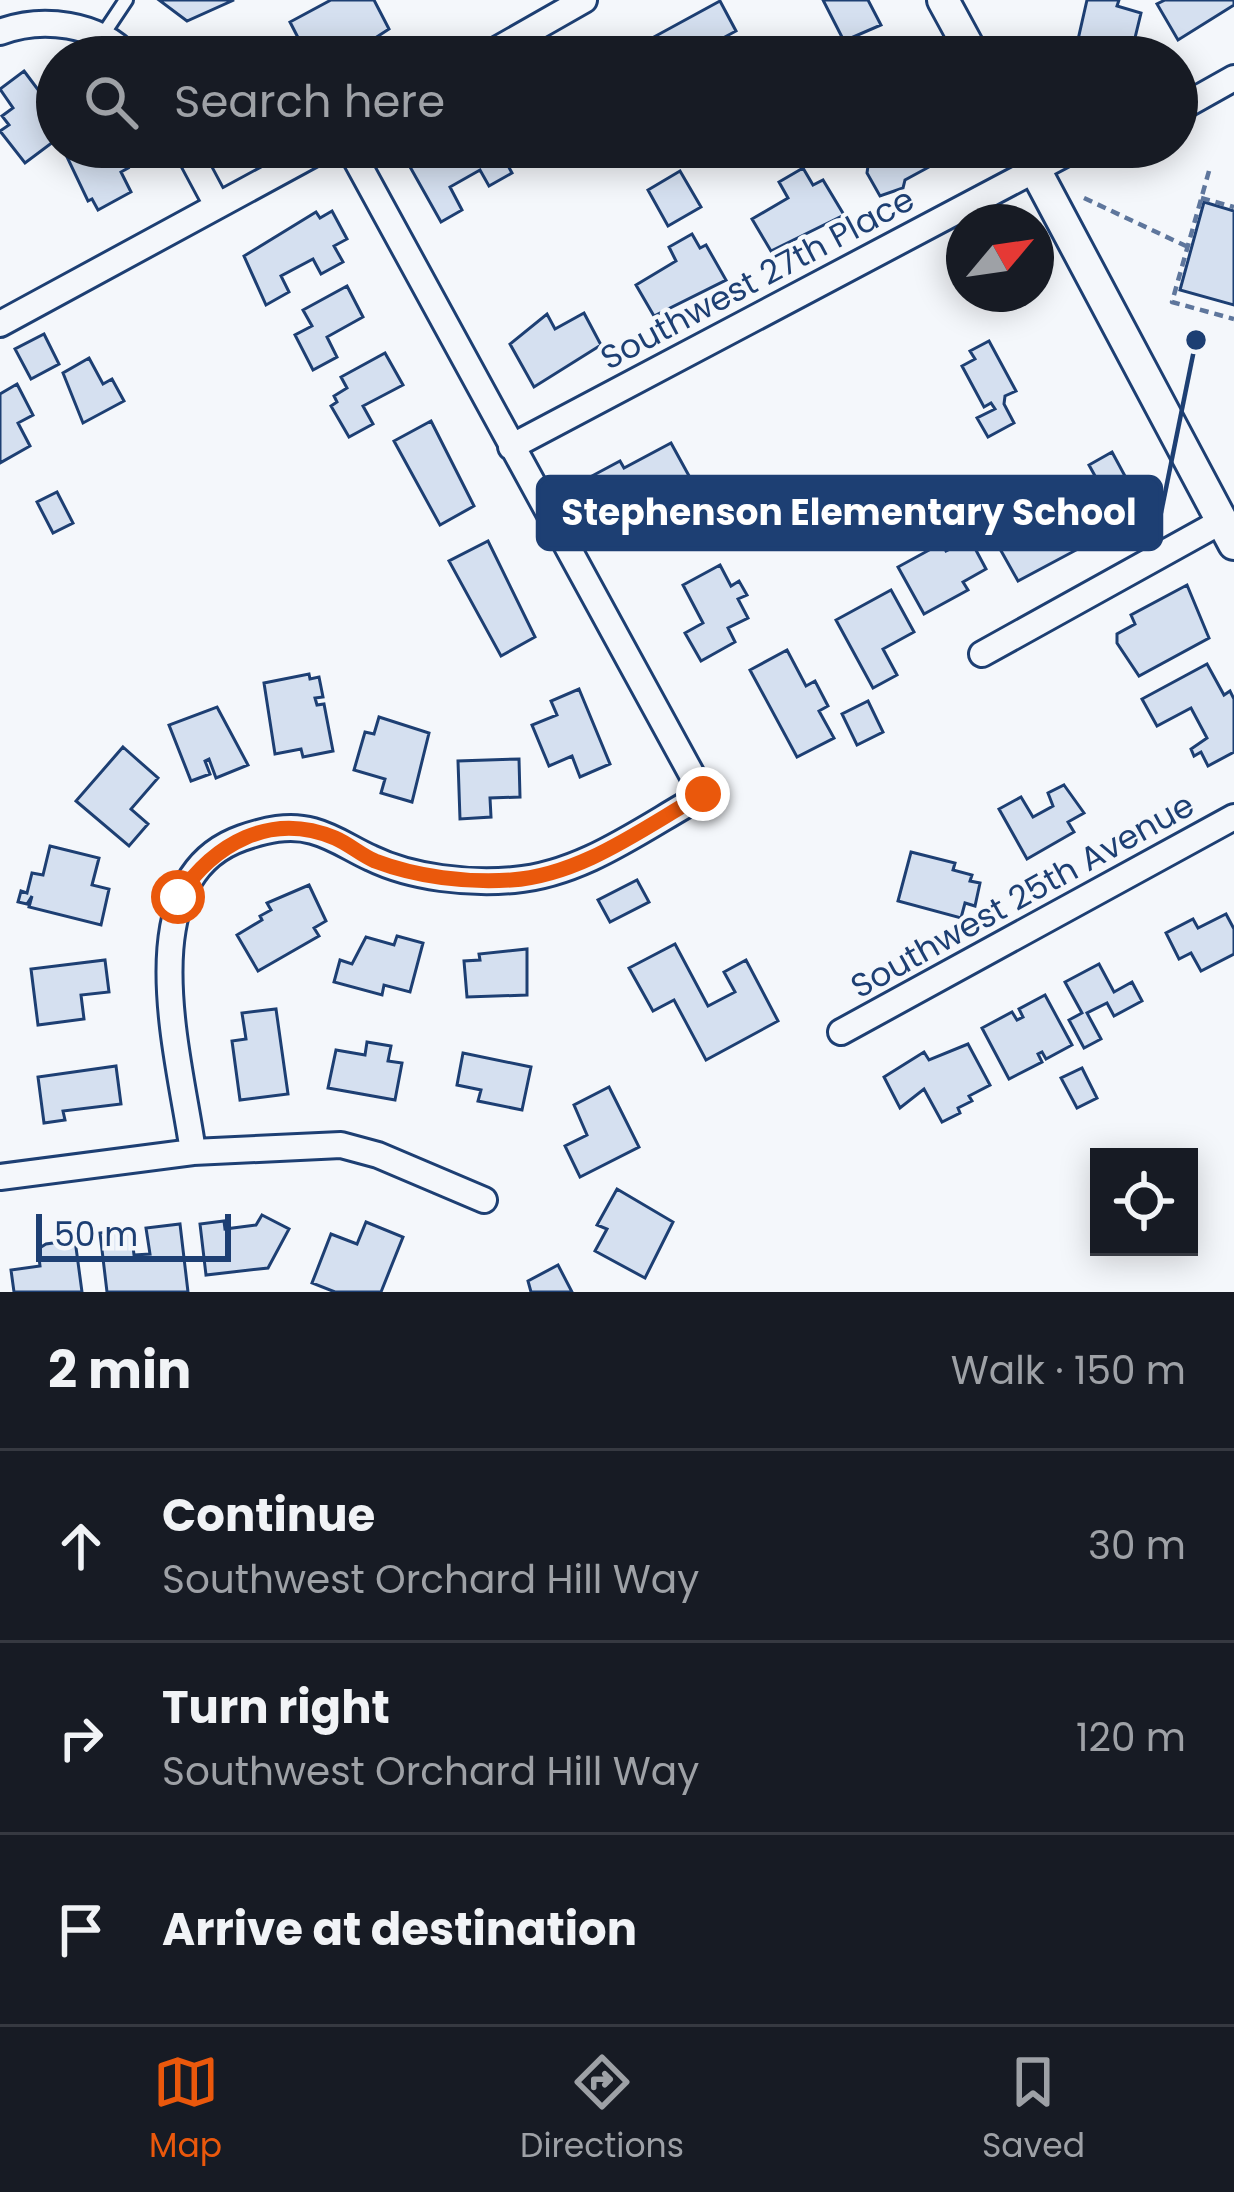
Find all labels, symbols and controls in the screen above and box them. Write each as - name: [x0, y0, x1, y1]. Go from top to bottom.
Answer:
- search box: [36, 36, 1198, 168]
- icon: search: [78, 69, 144, 135]
- text: Search here: [174, 70, 445, 133]
- street label: Southwest 27th Place: [592, 176, 922, 381]
- north arrow: [946, 204, 1054, 312]
- callout: Stephenson Elementary School: [538, 477, 1161, 549]
- text: Stephenson Elementary School: [561, 487, 1137, 538]
- route end: [676, 767, 730, 821]
- street label: Southwest 25th Avenue: [842, 781, 1202, 1010]
- route start: [151, 870, 205, 924]
- map controls: [1090, 1148, 1198, 1256]
- button: locate: [1090, 1148, 1198, 1256]
- scale bar: [36, 1208, 231, 1261]
- text: 50 m: [54, 1211, 138, 1258]
- text: 2 min: [48, 1334, 191, 1406]
- text: Walk · 150 m: [951, 1343, 1186, 1398]
- text: Continue: [162, 1484, 375, 1547]
- icon: ahead: [48, 1513, 114, 1579]
- text: 30 m: [1088, 1518, 1186, 1573]
- text: Southwest Orchard Hill Way: [162, 1552, 699, 1607]
- text: Turn right: [162, 1676, 390, 1739]
- icon: right: [48, 1705, 114, 1771]
- text: 120 m: [1076, 1710, 1186, 1765]
- text: Southwest Orchard Hill Way: [162, 1744, 699, 1799]
- icon: arrive: [48, 1897, 114, 1963]
- text: Arrive at destination: [162, 1898, 637, 1961]
- tab: Map: [149, 2049, 222, 2171]
- tab: Directions: [520, 2049, 684, 2171]
- tab: Saved: [982, 2049, 1085, 2171]

